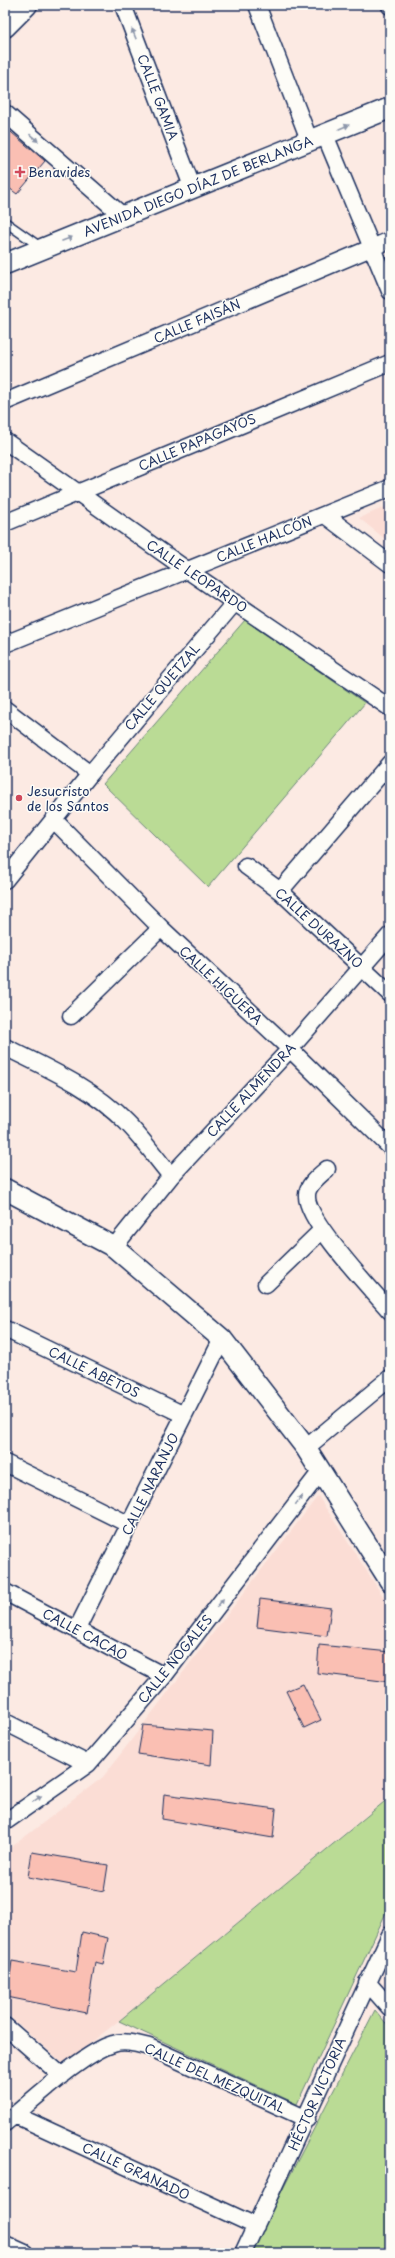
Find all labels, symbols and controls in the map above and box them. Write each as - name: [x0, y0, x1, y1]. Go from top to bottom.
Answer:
- one-way arrow: [131, 28, 137, 40]
- street label: CALLE GAMIA: [133, 51, 184, 143]
- one-way arrow: [338, 124, 349, 130]
- street label: AVENIDA DIEGO DÍAZ DE BERLANGA: [80, 131, 316, 240]
- one-way arrow: [29, 134, 40, 143]
- place label: Benavides: [28, 162, 90, 181]
- marker: Benavides: [15, 167, 25, 177]
- one-way arrow: [62, 236, 74, 242]
- street label: CALLE FAISÁN: [150, 294, 243, 347]
- street label: CALLE PAPAGAYOS: [135, 408, 259, 475]
- street label: CALLE HALCÓN: [213, 511, 315, 566]
- street label: CALLE LEOPARDO: [143, 535, 252, 617]
- street label: CALLE QUETZAL: [119, 639, 204, 734]
- place label: Jesucristo de los Santos: [27, 781, 109, 815]
- marker: Jesucristo de los Santos: [14, 793, 24, 803]
- street label: CALLE DURAZNO: [271, 883, 367, 972]
- street label: CALLE HIGUERA: [176, 941, 267, 1028]
- street label: CALLE ALMENDRA: [202, 1038, 299, 1141]
- street label: CALLE ABETOS: [45, 1341, 143, 1402]
- street label: CALLE NARANJO: [116, 1429, 183, 1538]
- one-way arrow: [295, 1494, 303, 1505]
- one-way arrow: [215, 1598, 223, 1608]
- street label: CALLE CACAO: [39, 1603, 131, 1664]
- street label: CALLE NOGALES: [133, 1610, 216, 1707]
- one-way arrow: [32, 1795, 42, 1803]
- street label: HÉCTOR VICTORIA: [283, 2034, 350, 2153]
- street label: CALLE DEL MEZQUITAL: [142, 2038, 289, 2117]
- street label: CALLE GRANADO: [79, 2137, 193, 2204]

